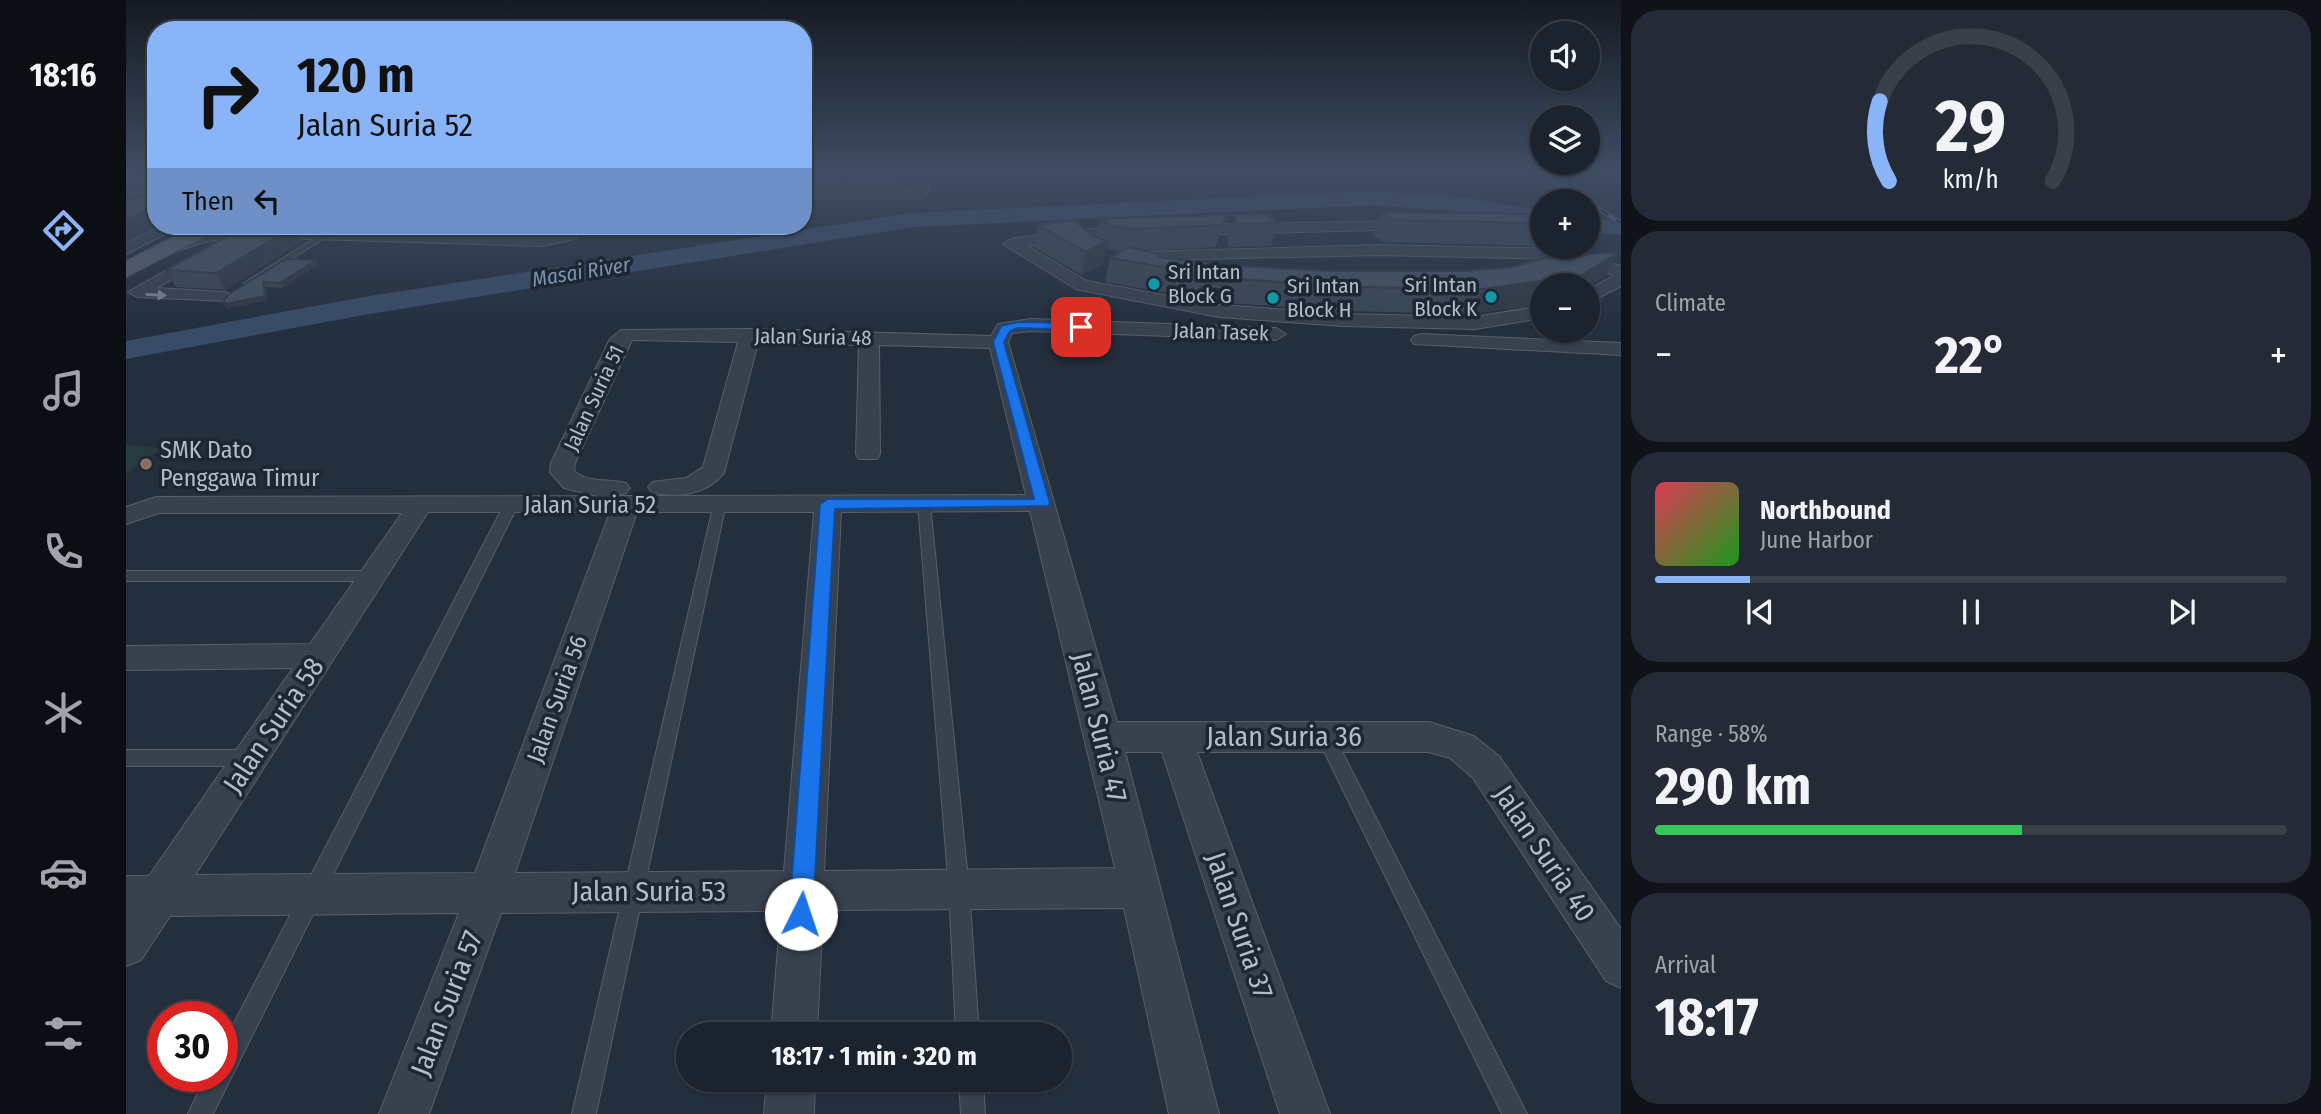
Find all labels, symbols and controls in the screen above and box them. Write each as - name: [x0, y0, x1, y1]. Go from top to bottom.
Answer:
- map controls: [1530, 21, 1600, 343]
- button: sound: [1530, 21, 1600, 91]
- text: 120 m: [297, 46, 415, 105]
- icon: right: [182, 49, 273, 140]
- text: 18:16: [30, 56, 96, 94]
- text: 29: [1935, 84, 2006, 171]
- button: layers: [1530, 105, 1600, 175]
- text: Jalan Suria 52: [297, 106, 473, 144]
- text: km/h: [1943, 165, 1999, 195]
- icon: left: [248, 182, 286, 220]
- text: Then: [182, 186, 234, 217]
- button: +: [1530, 189, 1600, 259]
- icon: directions: [39, 206, 88, 255]
- water label: Masai River: [530, 251, 633, 293]
- place label: Sri Intan Block G: [1168, 259, 1241, 309]
- place label: Sri Intan Block K: [1404, 272, 1478, 322]
- place label: Sri Intan Block H: [1287, 273, 1360, 323]
- button: −: [1530, 273, 1600, 343]
- marker: Sri Intan Block G: [1146, 276, 1162, 292]
- one-way arrow: [146, 289, 168, 300]
- marker: Sri Intan Block K: [1483, 289, 1499, 305]
- text: Climate: [1655, 289, 1726, 317]
- marker: Sri Intan Block H: [1265, 290, 1281, 306]
- pin: [1051, 297, 1111, 357]
- icon: arrive: [1062, 308, 1100, 346]
- street label: Jalan Tasek: [1173, 317, 1269, 347]
- street label: Jalan Suria 48: [754, 323, 872, 351]
- text: 22°: [1935, 324, 2007, 387]
- text: −: [1655, 332, 1672, 378]
- text: +: [2270, 332, 2287, 378]
- street label: Jalan Suria 51: [558, 341, 630, 455]
- icon: music: [39, 366, 88, 415]
- place label: SMK Dato Penggawa Timur: [160, 436, 320, 492]
- marker: SMK Dato Penggawa Timur: [138, 456, 154, 472]
- street label: Jalan Suria 52: [524, 491, 656, 519]
- text: Northbound: [1760, 495, 1891, 526]
- text: June Harbor: [1760, 526, 1873, 554]
- icon: phone: [39, 527, 88, 576]
- icon: previous: [1741, 593, 1779, 631]
- icon: pause: [1952, 593, 1990, 631]
- icon: next: [2163, 593, 2201, 631]
- street label: Jalan Suria 56: [521, 631, 593, 767]
- street label: Jalan Suria 47: [1065, 649, 1134, 806]
- street label: Jalan Suria 58: [216, 651, 331, 799]
- icon: climate: [39, 688, 88, 737]
- street label: Jalan Suria 36: [1206, 720, 1362, 753]
- text: Range · 58%: [1655, 720, 1767, 748]
- text: 290 km: [1655, 755, 1811, 818]
- street label: Jalan Suria 40: [1487, 779, 1602, 928]
- icon: car: [39, 848, 88, 897]
- street label: Jalan Suria 37: [1199, 848, 1280, 1003]
- street label: Jalan Suria 53: [572, 875, 726, 908]
- position arrow: [764, 877, 838, 951]
- street label: Jalan Suria 57: [404, 926, 489, 1080]
- text: Arrival: [1655, 951, 1716, 979]
- text: 18:17: [1655, 986, 1759, 1049]
- speed limit sign: 30: [147, 1001, 238, 1092]
- icon: filters: [39, 1009, 88, 1058]
- text: 18:17 · 1 min · 320 m: [771, 1041, 977, 1072]

